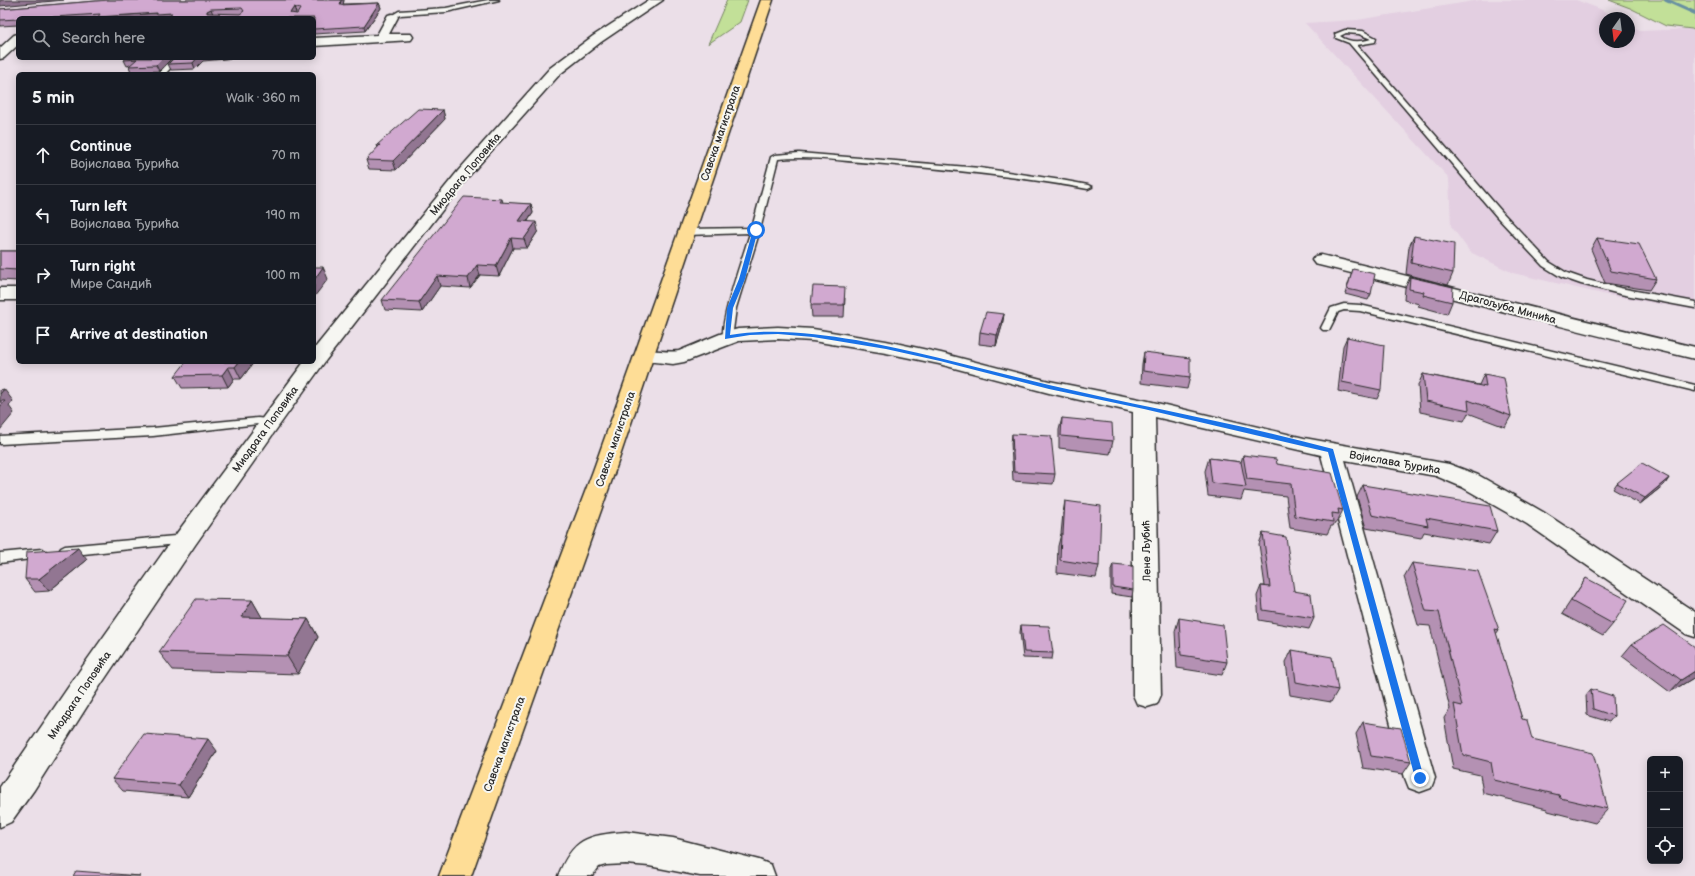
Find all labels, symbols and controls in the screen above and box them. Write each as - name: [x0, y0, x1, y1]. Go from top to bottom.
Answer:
- north arrow: [1599, 12, 1635, 48]
- search box: [16, 16, 316, 60]
- icon: search: [30, 27, 52, 49]
- text: Search here: [62, 29, 145, 48]
- street label: Савска магистрала: [698, 83, 743, 183]
- text: 5 min: [32, 88, 75, 108]
- text: Walk · 360 m: [226, 90, 300, 106]
- street label: Миодрага Поповића: [427, 130, 504, 218]
- text: Continue: [70, 137, 132, 156]
- icon: ahead: [32, 144, 54, 166]
- text: 70 m: [272, 147, 300, 163]
- text: Војислава Ђурића: [70, 156, 179, 172]
- text: Turn left: [70, 197, 127, 216]
- icon: left: [32, 204, 54, 226]
- text: 190 m: [266, 207, 300, 223]
- text: Војислава Ђурића: [70, 216, 179, 232]
- route start: [747, 221, 765, 239]
- text: Turn right: [70, 257, 135, 276]
- icon: right: [32, 264, 54, 286]
- text: 100 m: [265, 267, 300, 283]
- text: Мире Сандић: [70, 276, 152, 292]
- street label: Драгољуба Минића: [1458, 288, 1558, 327]
- icon: arrive: [32, 324, 54, 346]
- text: Arrive at destination: [70, 325, 208, 344]
- street label: Миодрага Поповића: [230, 383, 301, 475]
- street label: Савска магистрала: [593, 389, 638, 489]
- street label: Војислава Ђурића: [1348, 448, 1442, 477]
- street label: Лене Љубић: [1139, 520, 1154, 583]
- street label: Миодрага Поповића: [45, 648, 114, 742]
- street label: Савска магистрала: [481, 694, 528, 794]
- map controls: [1647, 756, 1683, 864]
- button: +: [1647, 756, 1683, 792]
- route end: [1411, 769, 1429, 787]
- button: −: [1647, 792, 1683, 828]
- button: locate: [1647, 828, 1683, 864]

